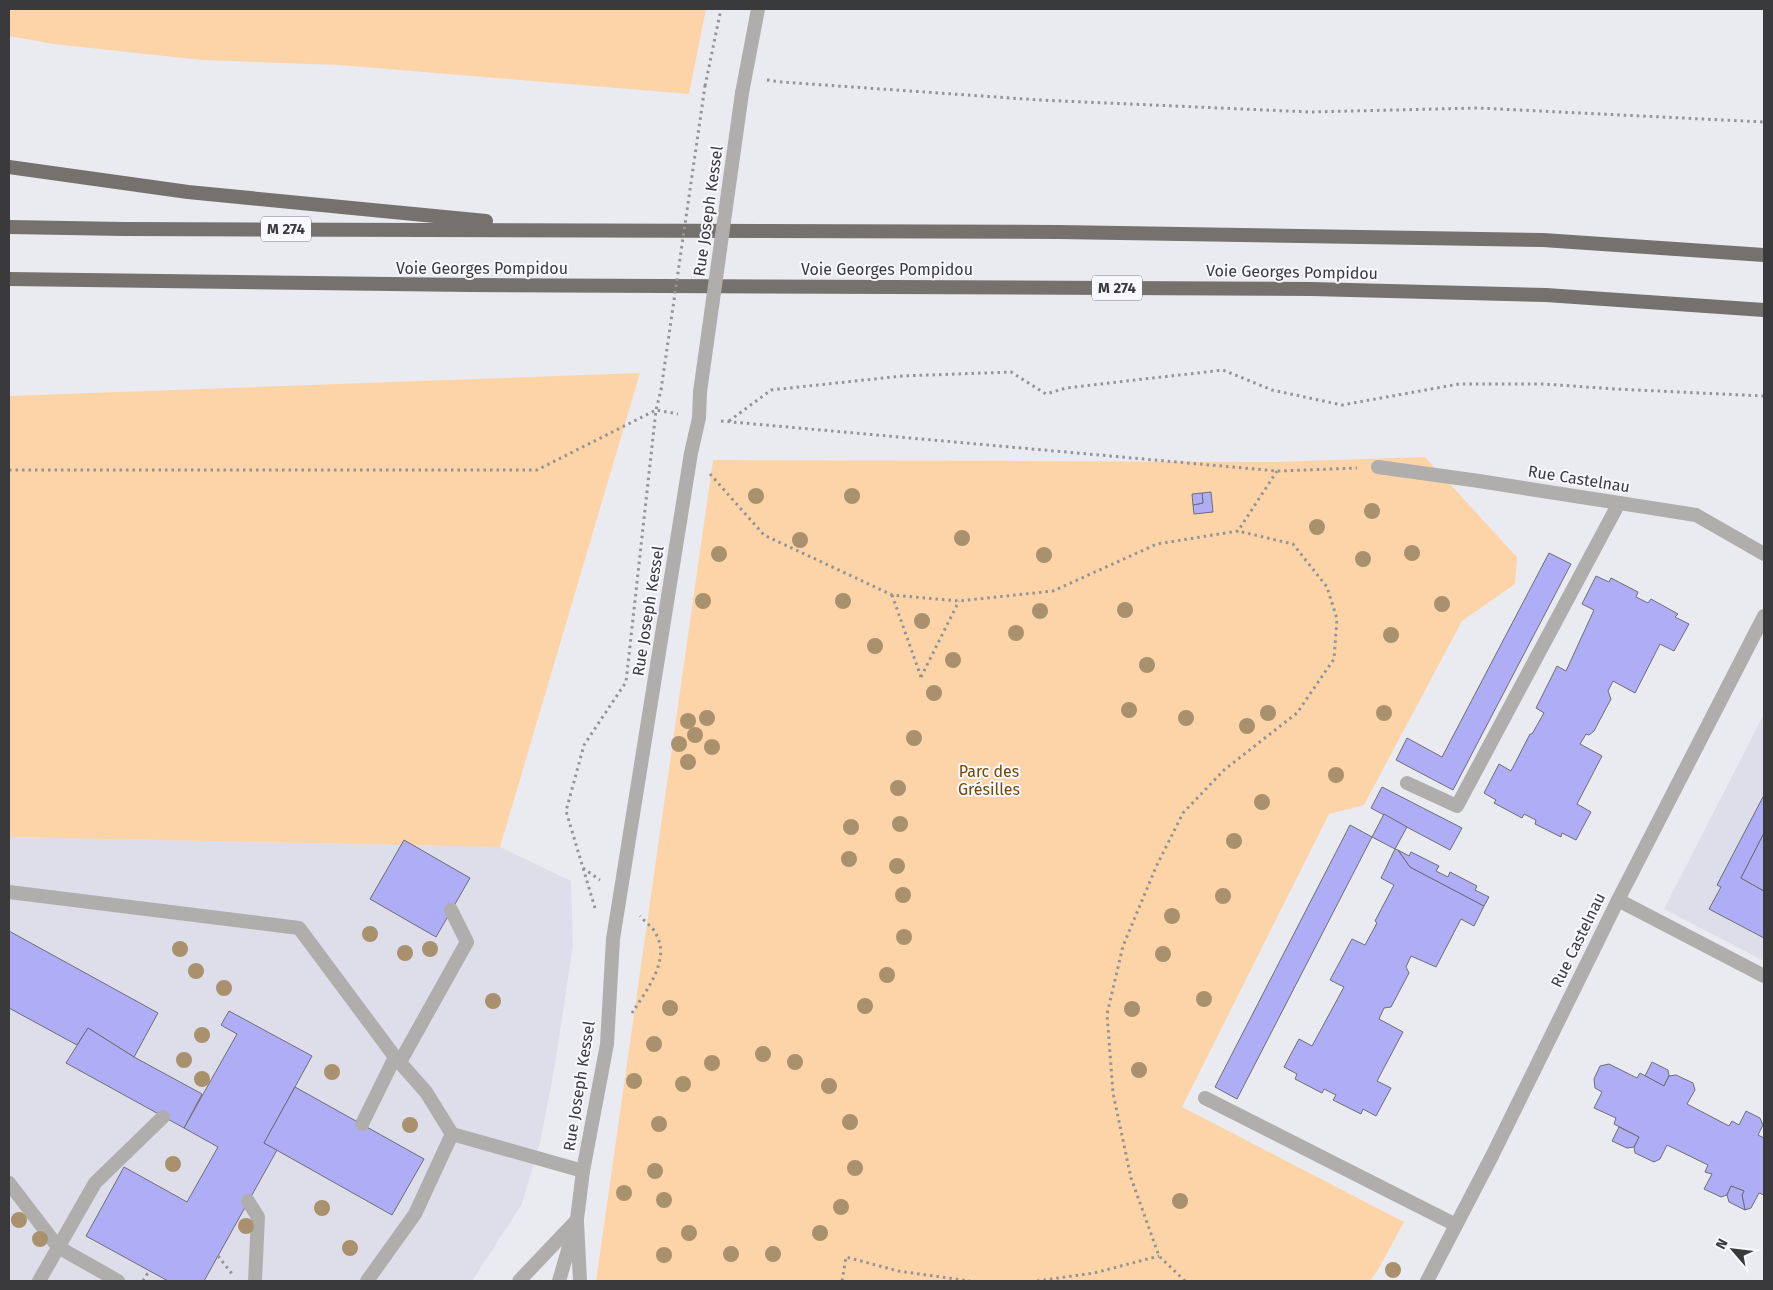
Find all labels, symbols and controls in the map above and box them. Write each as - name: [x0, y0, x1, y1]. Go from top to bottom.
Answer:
- street label: Rue Joseph Kessel: [689, 144, 727, 277]
- road number: M 274: [261, 216, 311, 242]
- street label: Voie Georges Pompidou: [396, 259, 568, 278]
- street label: Voie Georges Pompidou: [801, 260, 973, 279]
- street label: Voie Georges Pompidou: [1206, 261, 1378, 283]
- road number: M 274: [1092, 276, 1142, 300]
- street label: Rue Castelnau: [1527, 462, 1631, 496]
- street label: Rue Joseph Kessel: [628, 544, 668, 677]
- park label: Parc des Grésilles: [958, 762, 1020, 799]
- street label: Rue Castelnau: [1547, 889, 1609, 991]
- street label: Rue Joseph Kessel: [559, 1019, 599, 1152]
- north arrow: [1708, 1225, 1758, 1275]
- text: N: [1712, 1236, 1732, 1252]

